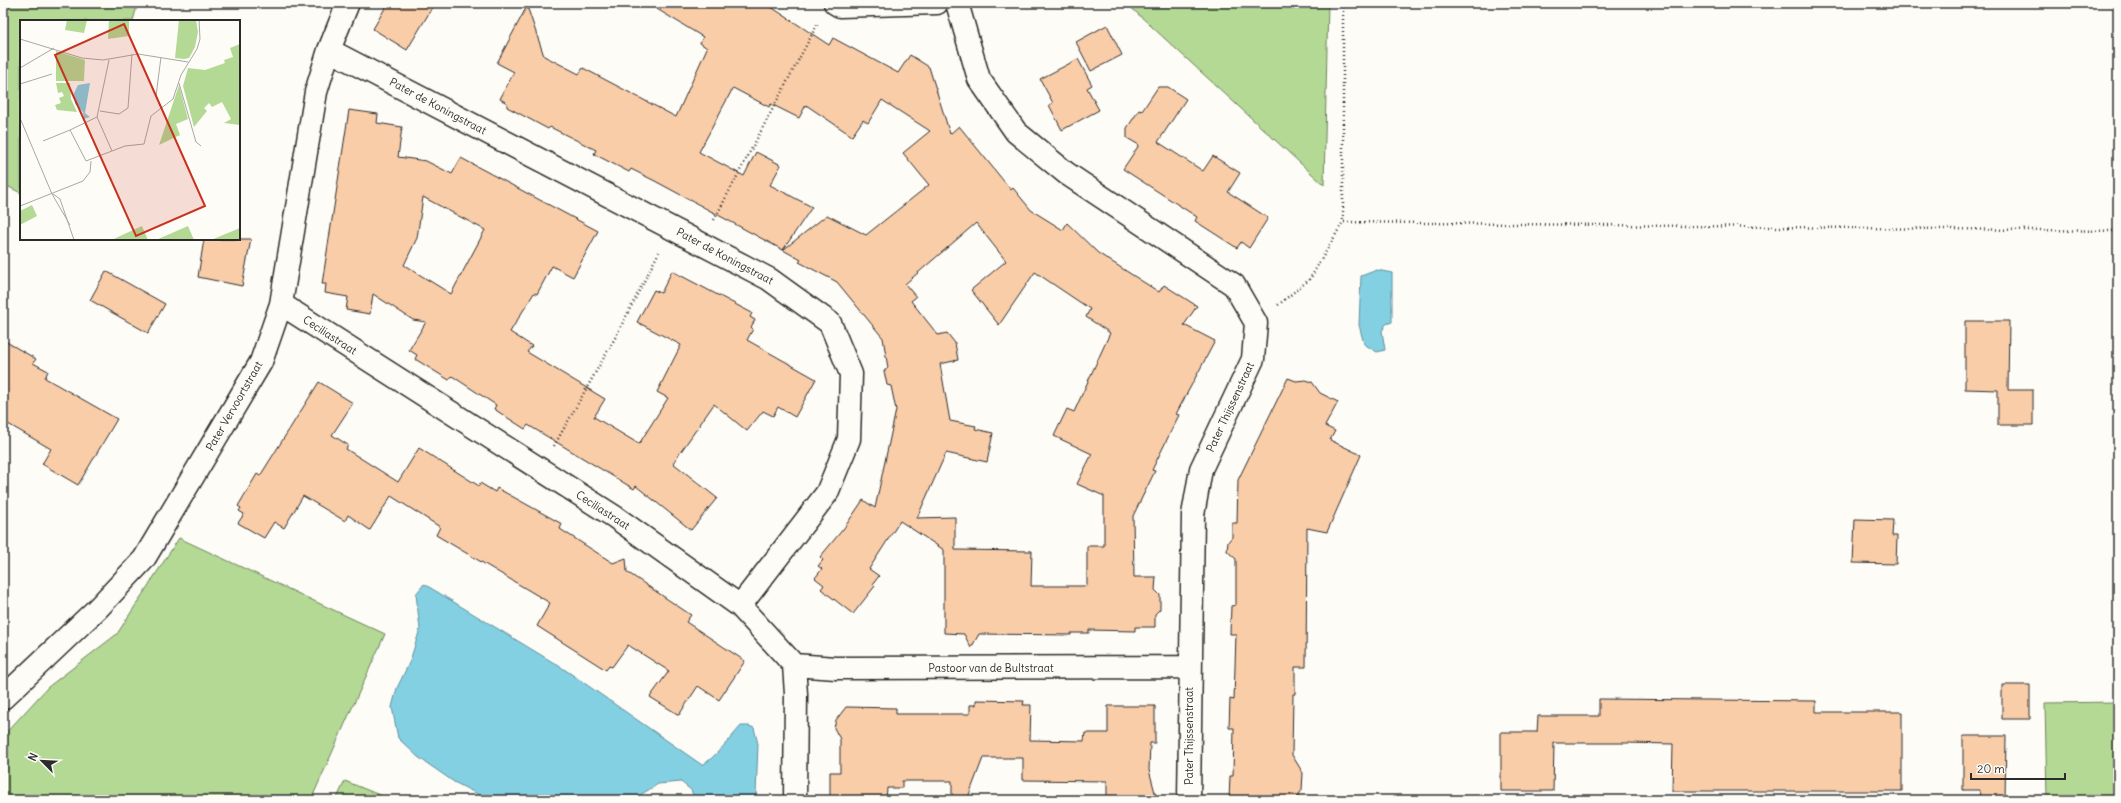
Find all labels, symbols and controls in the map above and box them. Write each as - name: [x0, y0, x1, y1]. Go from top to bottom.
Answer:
- inset map: [20, 20, 240, 240]
- street label: Pater de Koningstraat: [387, 75, 489, 138]
- street label: Pater de Koningstraat: [674, 225, 776, 288]
- street label: Ceciliastraat: [300, 312, 360, 358]
- street label: Pater Vervoortstraat: [203, 358, 266, 453]
- street label: Pater Thijssenstraat: [1203, 359, 1257, 454]
- street label: Ceciliastraat: [573, 487, 633, 533]
- street label: Pastoor van de Bultstraat: [928, 661, 1054, 675]
- street label: Pater Thijssenstraat: [1182, 687, 1196, 785]
- north arrow: [22, 741, 62, 781]
- text: N: [25, 751, 41, 763]
- scale bar: [1971, 755, 2065, 781]
- text: 20 m: [1977, 761, 2005, 776]

